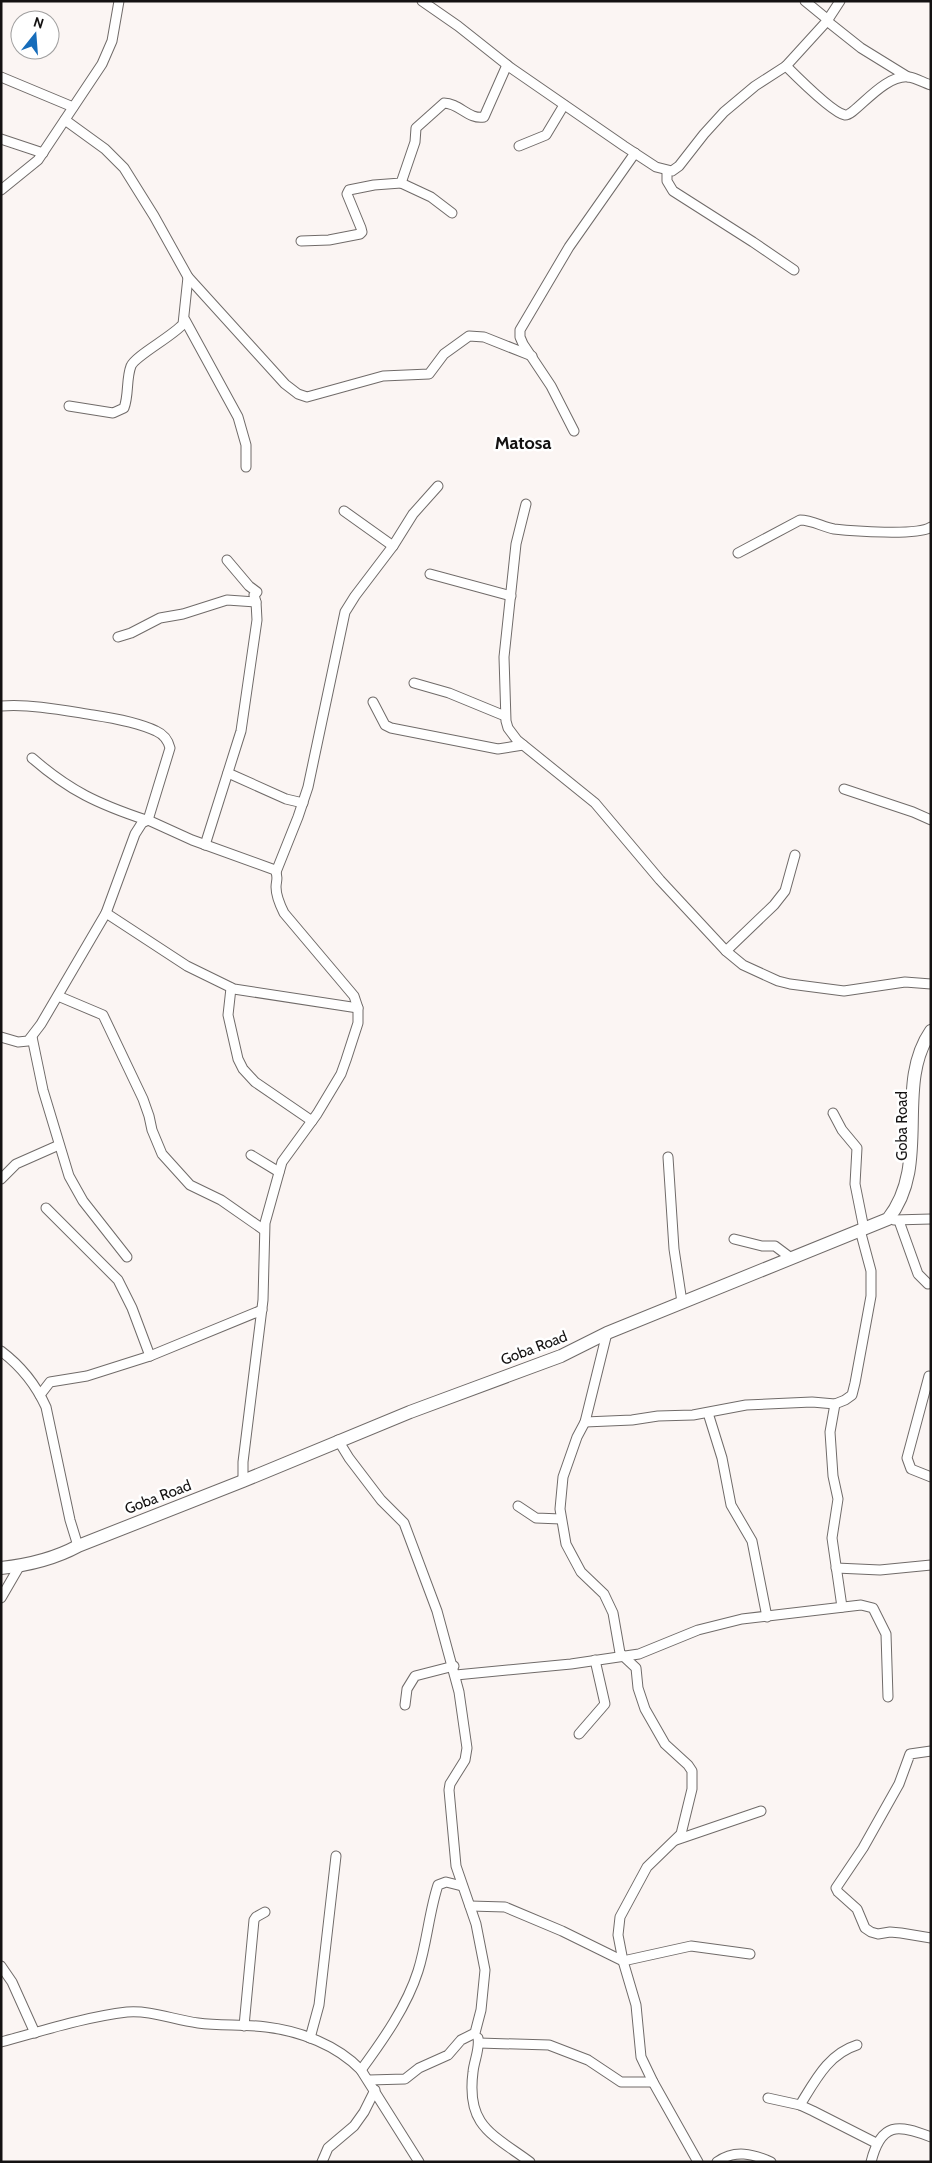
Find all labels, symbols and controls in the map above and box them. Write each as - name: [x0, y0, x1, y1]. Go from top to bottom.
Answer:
- north arrow: [10, 10, 60, 60]
- text: N: [31, 13, 46, 33]
- district label: Matosa: [495, 432, 551, 454]
- street label: Goba Road: [893, 1091, 911, 1161]
- street label: Goba Road: [498, 1327, 570, 1369]
- street label: Goba Road: [122, 1476, 194, 1518]

